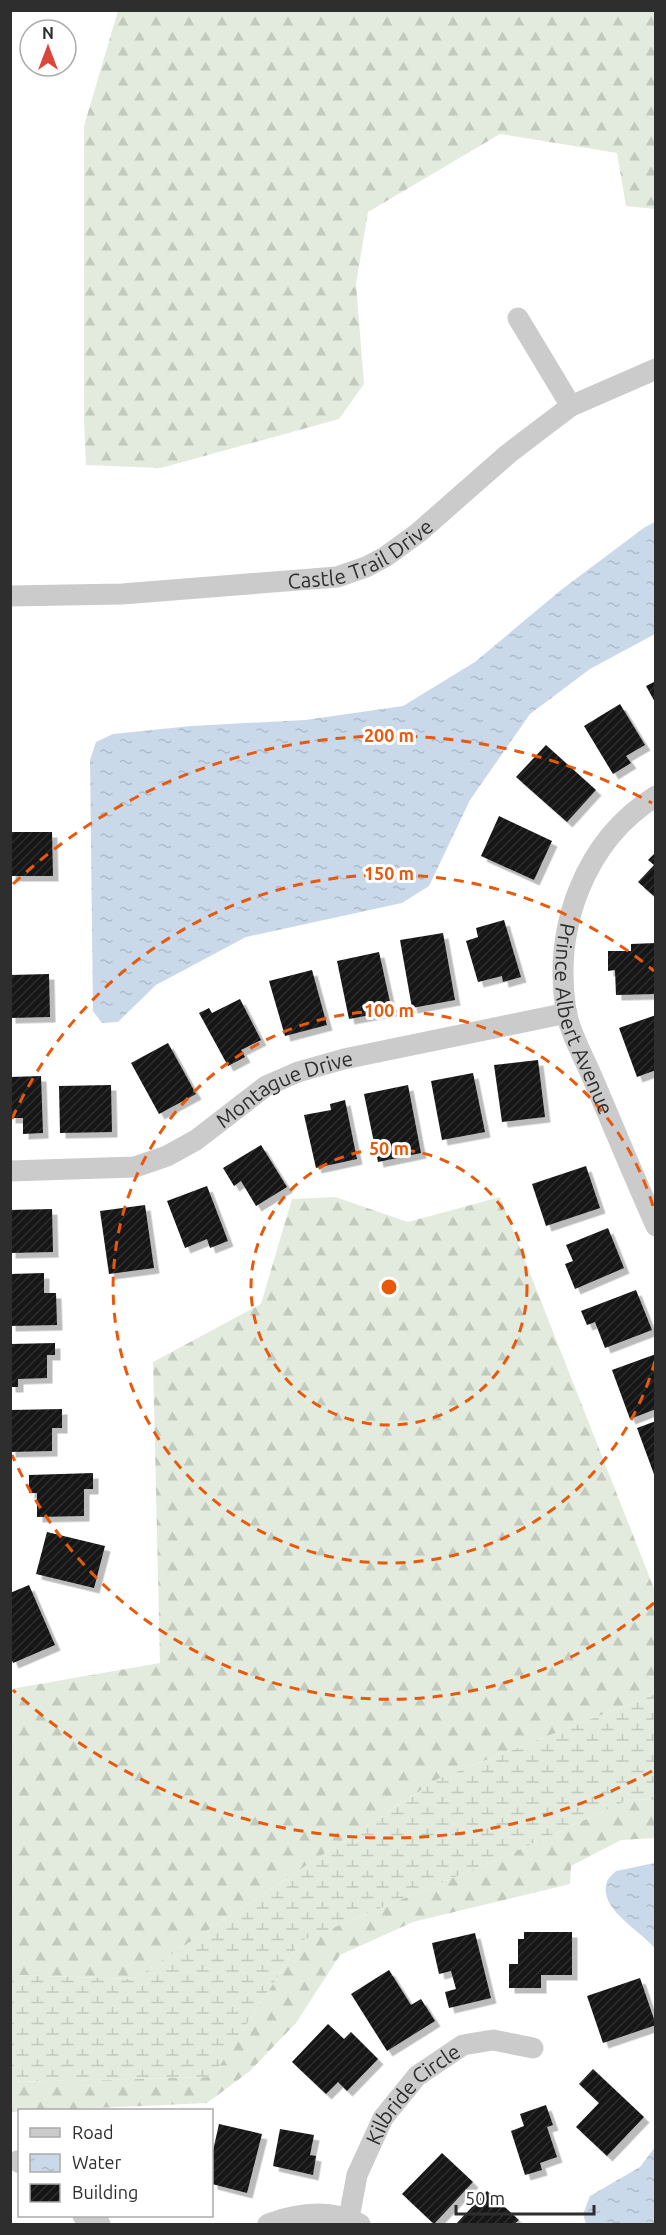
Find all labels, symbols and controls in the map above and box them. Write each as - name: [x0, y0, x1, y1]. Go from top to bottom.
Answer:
- north arrow: [18, 18, 78, 78]
- text: N: [42, 24, 54, 42]
- street label: Castle Trail Drive: [287, 514, 437, 593]
- text: 200 m: [364, 725, 414, 745]
- text: 150 m: [364, 863, 414, 883]
- street label: Prince Albert Avenue: [551, 921, 619, 1118]
- text: 100 m: [364, 1000, 414, 1020]
- street label: Montague Drive: [211, 1045, 355, 1132]
- text: 50 m: [369, 1138, 409, 1158]
- centre of rings: [379, 1277, 399, 1297]
- street label: Kilbride Circle: [361, 2039, 464, 2148]
- legend: [18, 2109, 213, 2217]
- text: Road: [72, 2122, 114, 2142]
- text: Water: [72, 2152, 122, 2172]
- scale bar: [456, 2178, 594, 2216]
- text: Building: [72, 2182, 138, 2202]
- text: 50 m: [465, 2188, 505, 2208]

